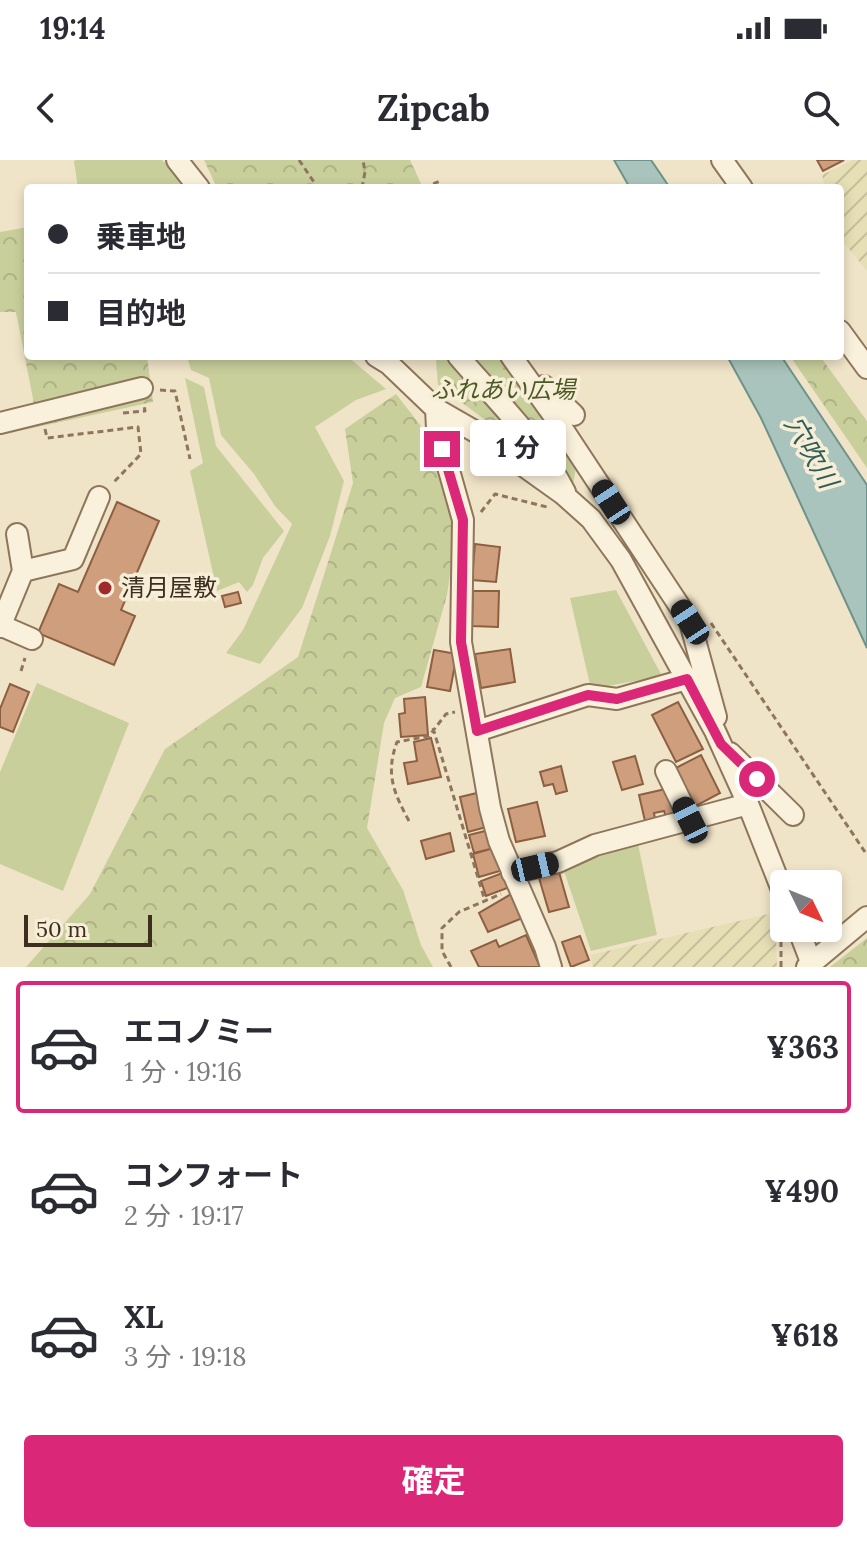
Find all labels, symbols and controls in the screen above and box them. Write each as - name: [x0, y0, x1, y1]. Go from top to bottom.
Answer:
- text: 19:14: [40, 9, 106, 47]
- text: Zipcab: [377, 85, 490, 131]
- icon: back: [24, 86, 68, 130]
- icon: search: [799, 86, 843, 130]
- text: 乗車地: [96, 217, 186, 255]
- text: 目的地: [96, 294, 186, 332]
- park label: ふれあい広場: [431, 374, 578, 405]
- water label: 穴吹川: [778, 410, 847, 496]
- callout: 1 分: [470, 421, 566, 477]
- route end: [424, 431, 460, 467]
- text: 1 分: [496, 431, 540, 464]
- car: [588, 475, 634, 529]
- place label: 清月屋敷: [121, 572, 217, 603]
- marker: 清月屋敷: [96, 579, 114, 597]
- car: [667, 595, 713, 649]
- route start: [739, 761, 775, 797]
- car: [669, 793, 711, 847]
- car: [509, 850, 561, 884]
- north arrow: [770, 870, 842, 942]
- map controls: [770, 870, 842, 942]
- scale bar: [24, 911, 152, 947]
- text: 50 m: [36, 915, 87, 943]
- icon: car: [28, 1011, 100, 1083]
- text: エコノミー: [124, 1012, 274, 1050]
- text: ¥363: [766, 1028, 839, 1066]
- text: 1 分 · 19:16: [124, 1055, 242, 1088]
- icon: car: [28, 1155, 100, 1227]
- text: コンフォート: [124, 1156, 303, 1194]
- text: ¥490: [765, 1172, 839, 1210]
- text: 2 分 · 19:17: [124, 1199, 243, 1232]
- text: XL: [124, 1298, 163, 1336]
- icon: car: [28, 1299, 100, 1371]
- text: ¥618: [771, 1316, 839, 1354]
- text: 3 分 · 19:18: [124, 1340, 247, 1373]
- button: 確定: [24, 1435, 843, 1527]

